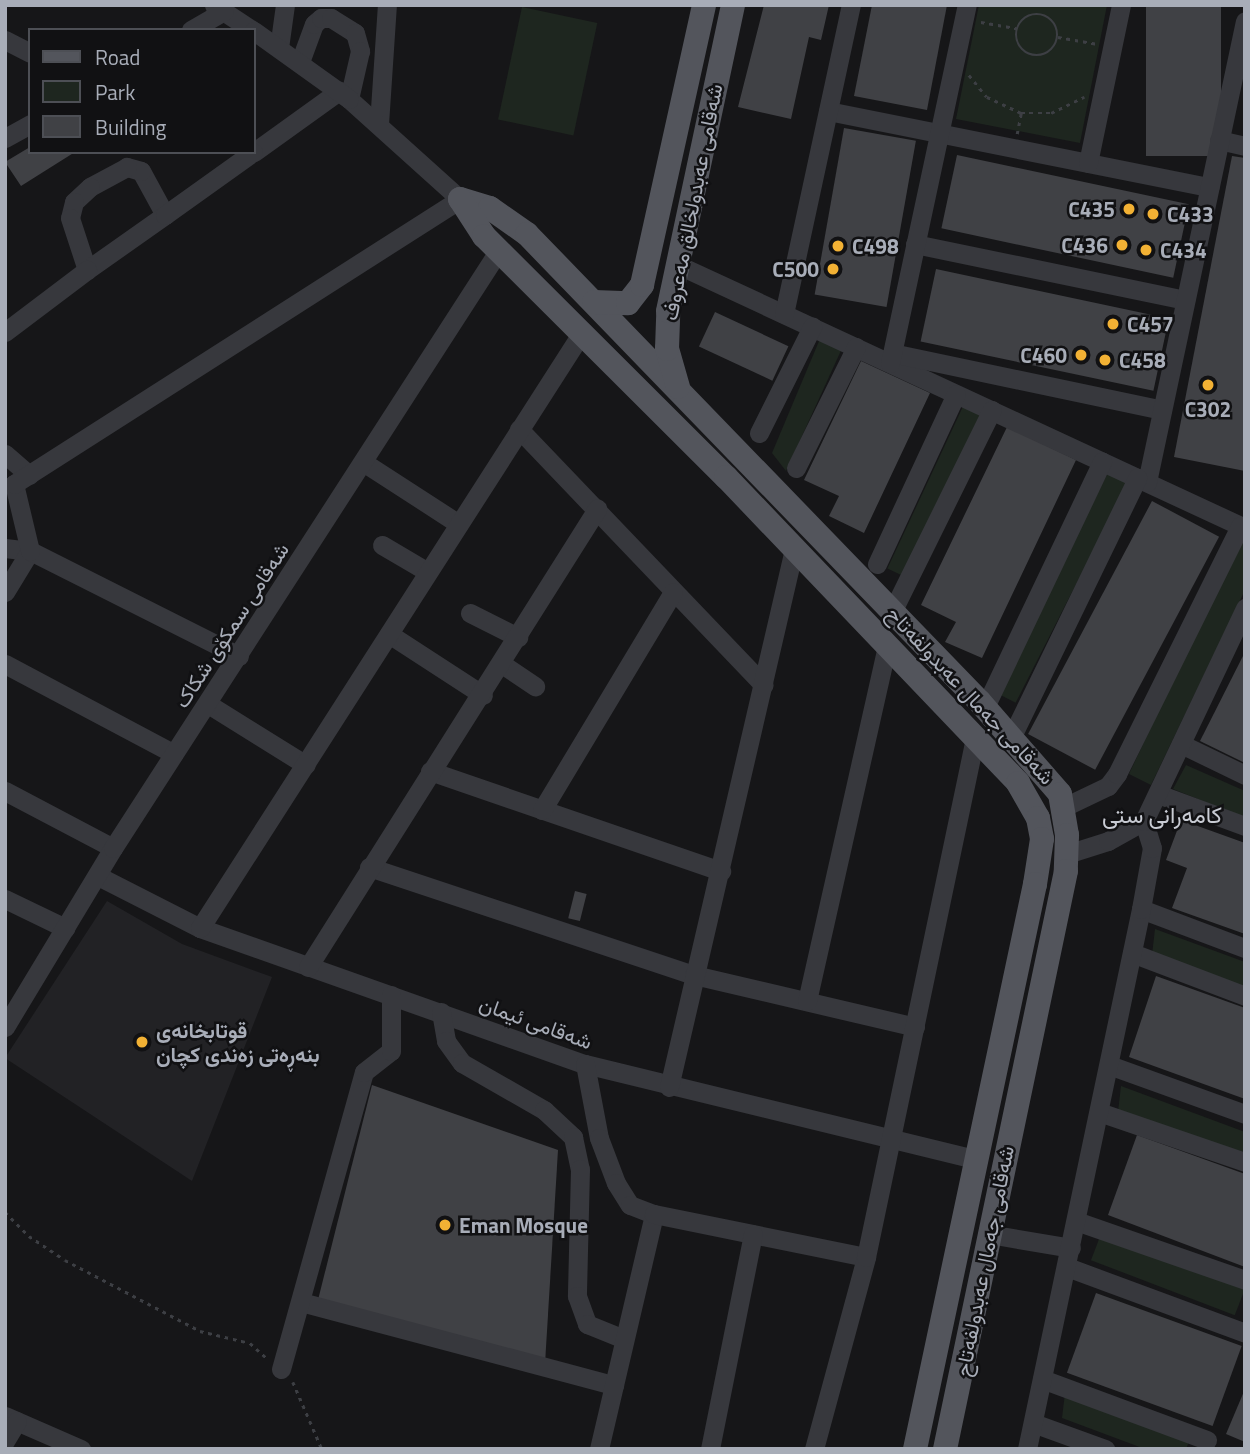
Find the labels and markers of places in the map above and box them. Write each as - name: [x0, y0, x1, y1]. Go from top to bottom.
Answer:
- place label: C435: [1068, 196, 1115, 222]
- marker: C435: [1121, 201, 1137, 217]
- place label: C433: [1167, 201, 1214, 227]
- marker: C433: [1145, 206, 1161, 222]
- place label: C436: [1061, 232, 1108, 258]
- place label: C498: [852, 233, 899, 259]
- marker: C436: [1114, 237, 1130, 253]
- place label: C434: [1160, 237, 1207, 263]
- marker: C498: [830, 238, 846, 254]
- marker: C434: [1138, 242, 1154, 258]
- place label: C500: [772, 256, 819, 282]
- marker: C500: [825, 261, 841, 277]
- place label: C457: [1127, 311, 1174, 337]
- marker: C457: [1105, 316, 1121, 332]
- place label: C460: [1020, 342, 1067, 368]
- marker: C460: [1073, 347, 1089, 363]
- place label: C458: [1119, 347, 1166, 373]
- marker: C458: [1097, 352, 1113, 368]
- marker: C302: [1200, 377, 1216, 393]
- place label: C302: [1185, 396, 1231, 422]
- place label: قوتابخانەی بنەڕەتی زەندی کچان: [156, 1017, 320, 1067]
- marker: قوتابخانەی بنەڕەتی زەندی کچان: [134, 1034, 150, 1050]
- place label: Eman Mosque: [459, 1212, 588, 1238]
- marker: Eman Mosque: [437, 1217, 453, 1233]

